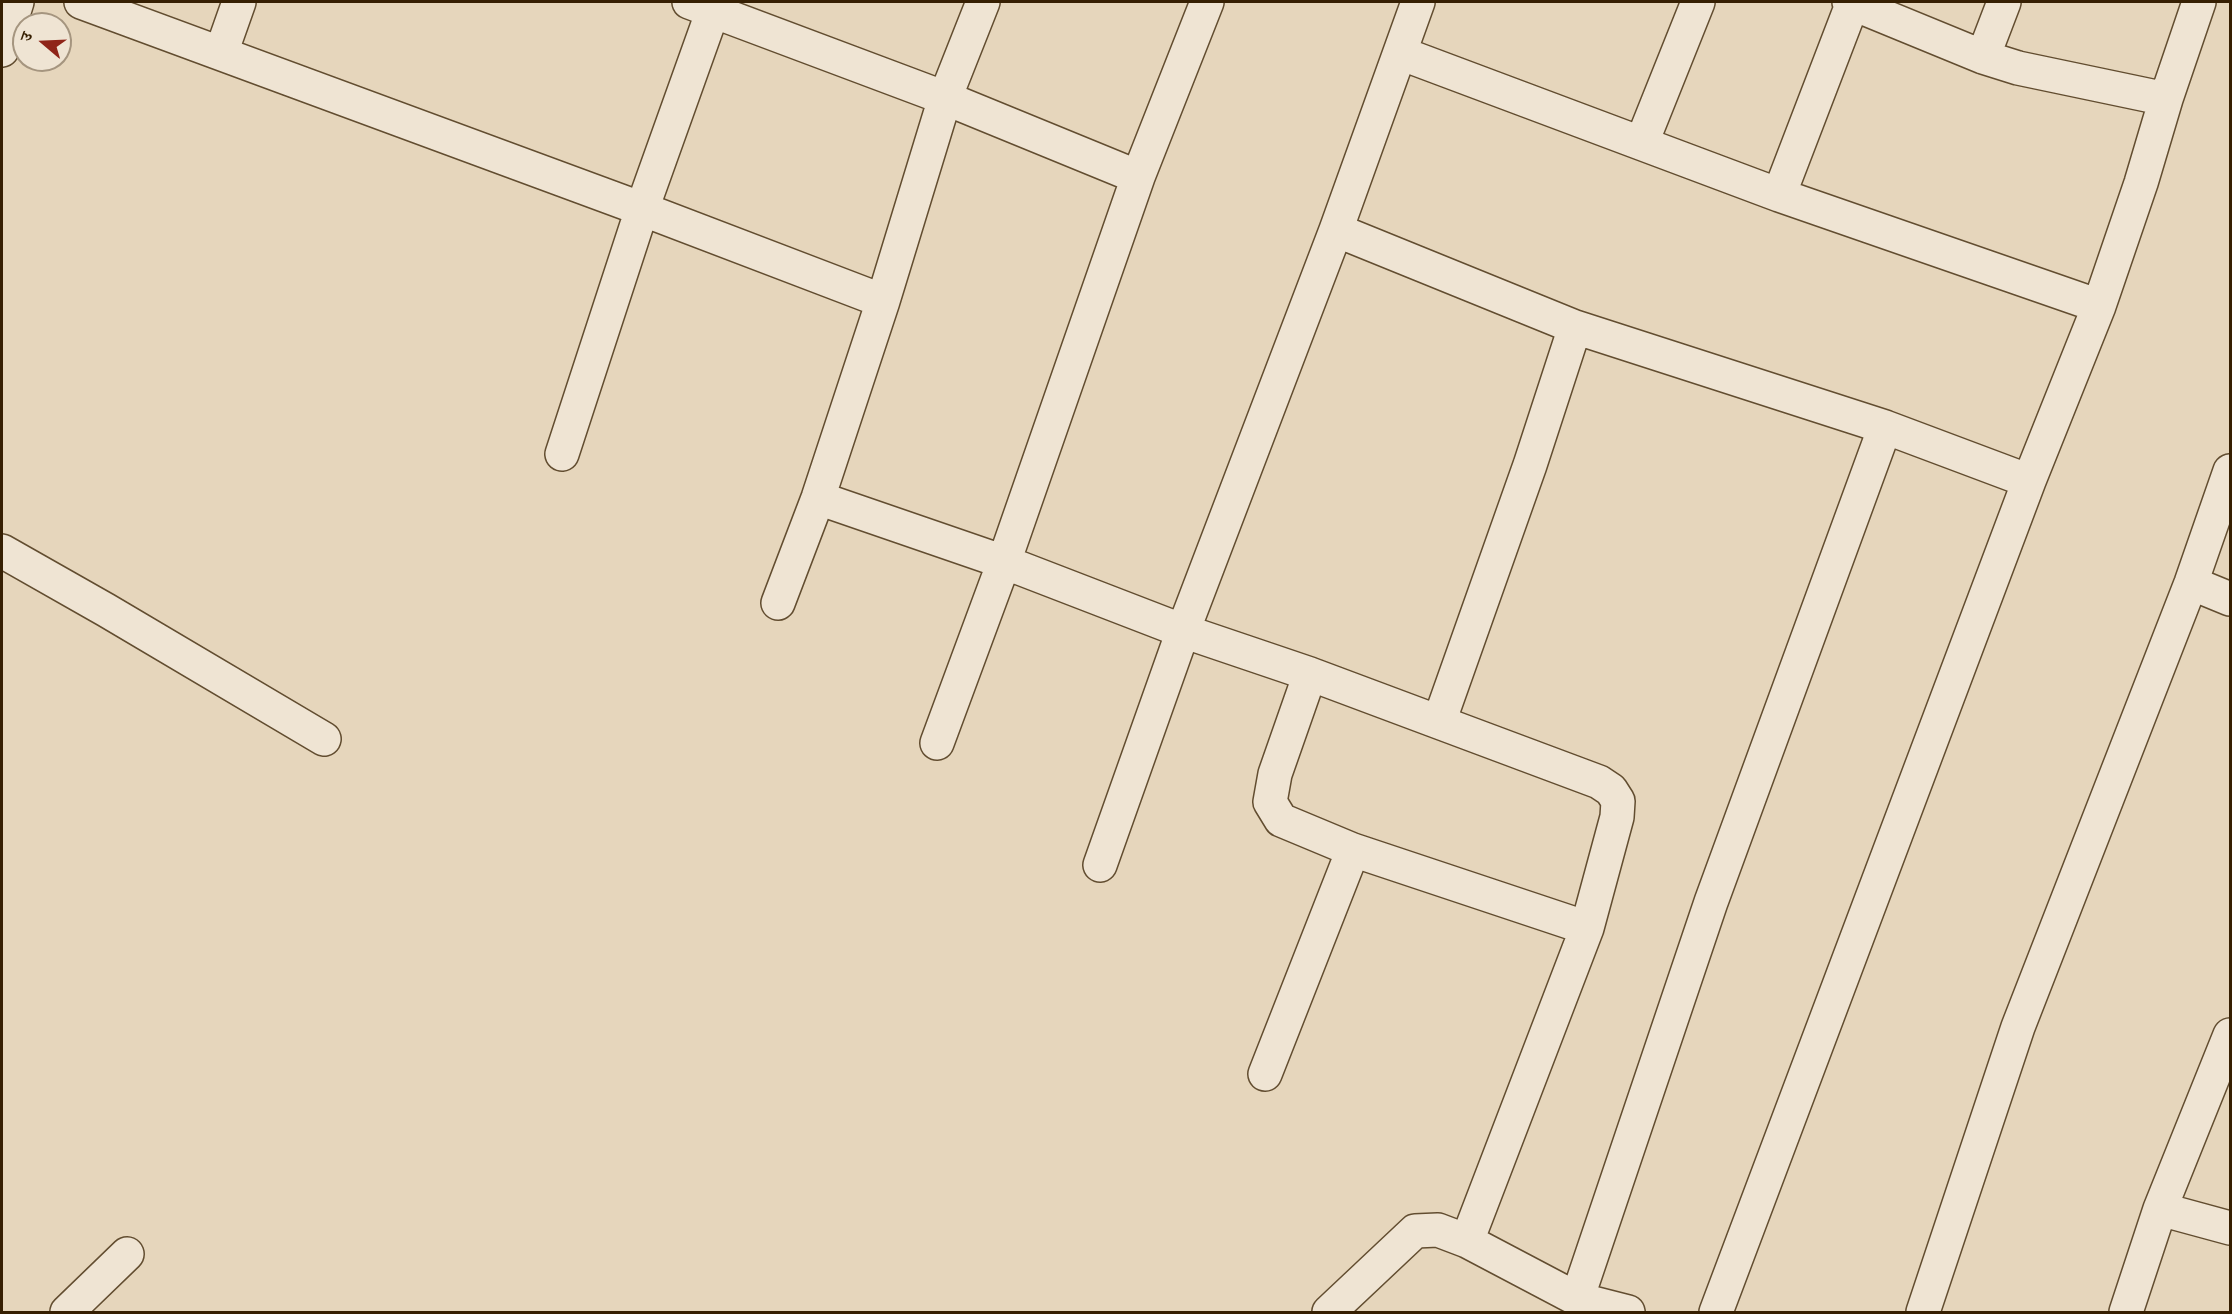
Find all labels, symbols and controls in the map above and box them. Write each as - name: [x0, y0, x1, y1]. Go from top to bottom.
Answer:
- north arrow: [12, 12, 72, 72]
- text: उ: [15, 29, 39, 44]

